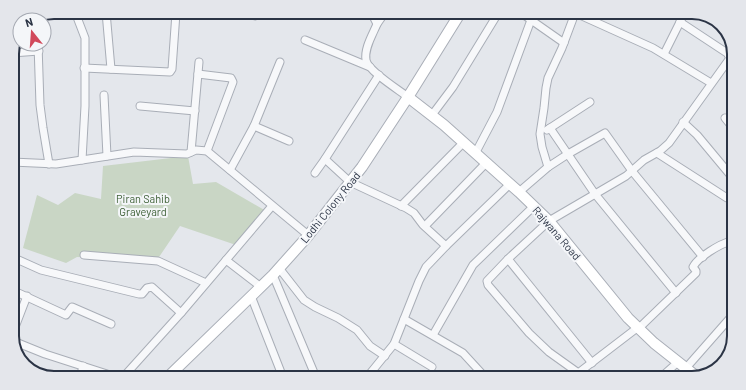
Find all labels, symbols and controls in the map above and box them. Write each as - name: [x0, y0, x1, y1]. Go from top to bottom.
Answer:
- north arrow: [12, 12, 52, 52]
- text: N: [24, 15, 34, 29]
- street label: Lodhi Colony Road: [297, 169, 363, 245]
- park label: Piran Sahib Graveyard: [116, 192, 170, 218]
- street label: Rajwana Road: [530, 204, 584, 262]

